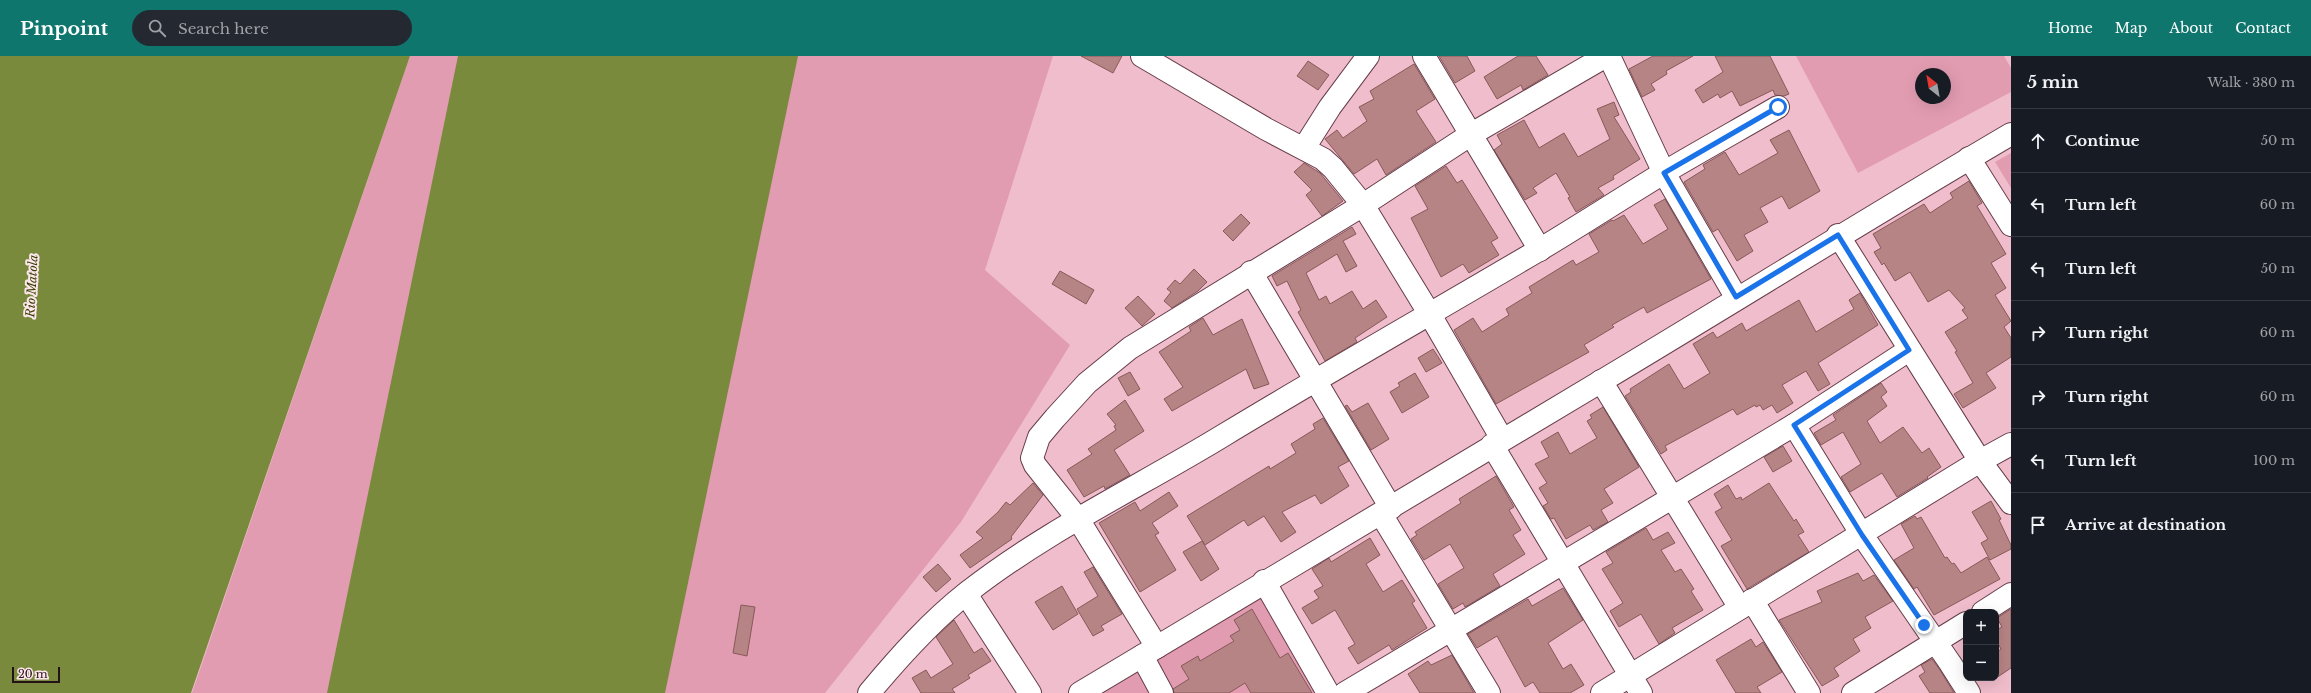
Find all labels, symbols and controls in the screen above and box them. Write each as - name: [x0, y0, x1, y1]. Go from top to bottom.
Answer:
- search box: [132, 10, 412, 46]
- text: Pinpoint: [20, 17, 108, 40]
- icon: search: [146, 17, 168, 39]
- text: Search here: [178, 19, 269, 38]
- text: Home: [2048, 19, 2093, 37]
- text: Map: [2115, 19, 2147, 37]
- text: About: [2169, 19, 2213, 37]
- text: Contact: [2235, 19, 2291, 37]
- north arrow: [1915, 68, 1951, 104]
- text: 5 min: [2027, 72, 2079, 93]
- text: Walk · 380 m: [2208, 74, 2295, 91]
- route start: [1769, 98, 1787, 116]
- icon: ahead: [2027, 130, 2049, 152]
- text: Continue: [2065, 131, 2140, 150]
- text: 50 m: [2261, 132, 2295, 149]
- icon: left: [2027, 194, 2049, 216]
- text: Turn left: [2065, 195, 2136, 214]
- text: 60 m: [2260, 196, 2295, 213]
- water label: Rio Matola: [22, 254, 41, 319]
- icon: left: [2027, 258, 2049, 280]
- text: Turn left: [2065, 259, 2136, 278]
- text: 50 m: [2261, 260, 2295, 277]
- icon: right: [2027, 322, 2049, 344]
- text: Turn right: [2065, 323, 2148, 342]
- text: 60 m: [2260, 324, 2295, 341]
- icon: right: [2027, 386, 2049, 408]
- text: Turn right: [2065, 387, 2148, 406]
- text: 60 m: [2260, 388, 2295, 405]
- icon: left: [2027, 450, 2049, 472]
- text: Turn left: [2065, 451, 2136, 470]
- text: 100 m: [2253, 452, 2295, 469]
- icon: arrive: [2027, 514, 2049, 536]
- text: Arrive at destination: [2065, 515, 2226, 534]
- map controls: [1963, 609, 1999, 681]
- button: +: [1963, 609, 1999, 645]
- route end: [1915, 616, 1933, 634]
- button: −: [1963, 645, 1999, 681]
- scale bar: [12, 665, 60, 684]
- text: 20 m: [18, 667, 48, 681]

